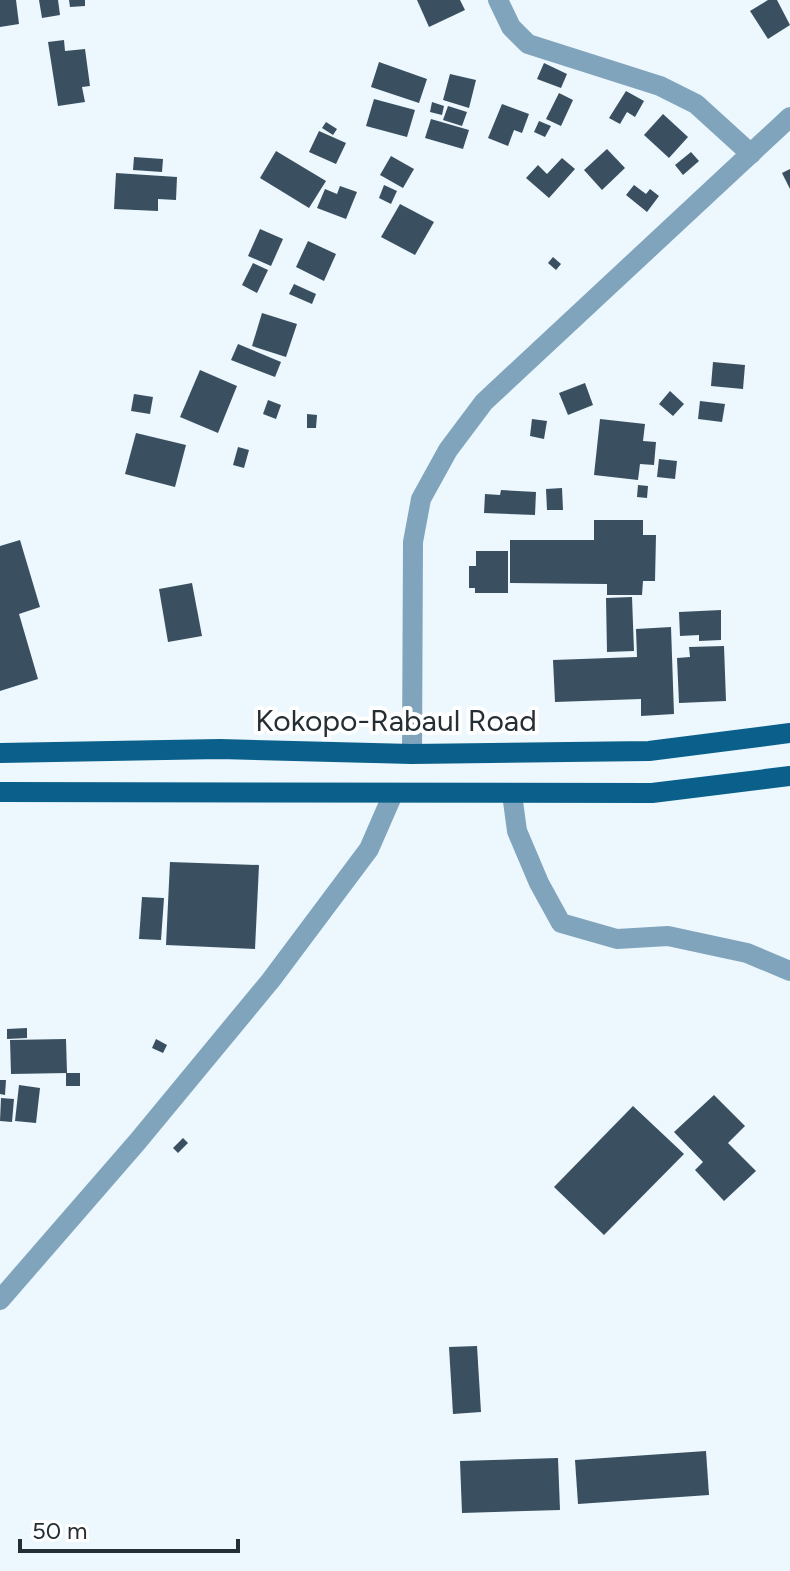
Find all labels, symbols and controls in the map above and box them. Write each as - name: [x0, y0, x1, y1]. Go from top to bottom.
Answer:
- street label: Kokopo-Rabaul Road: [255, 702, 537, 739]
- scale bar: [20, 1503, 238, 1553]
- text: 50 m: [32, 1516, 88, 1545]

